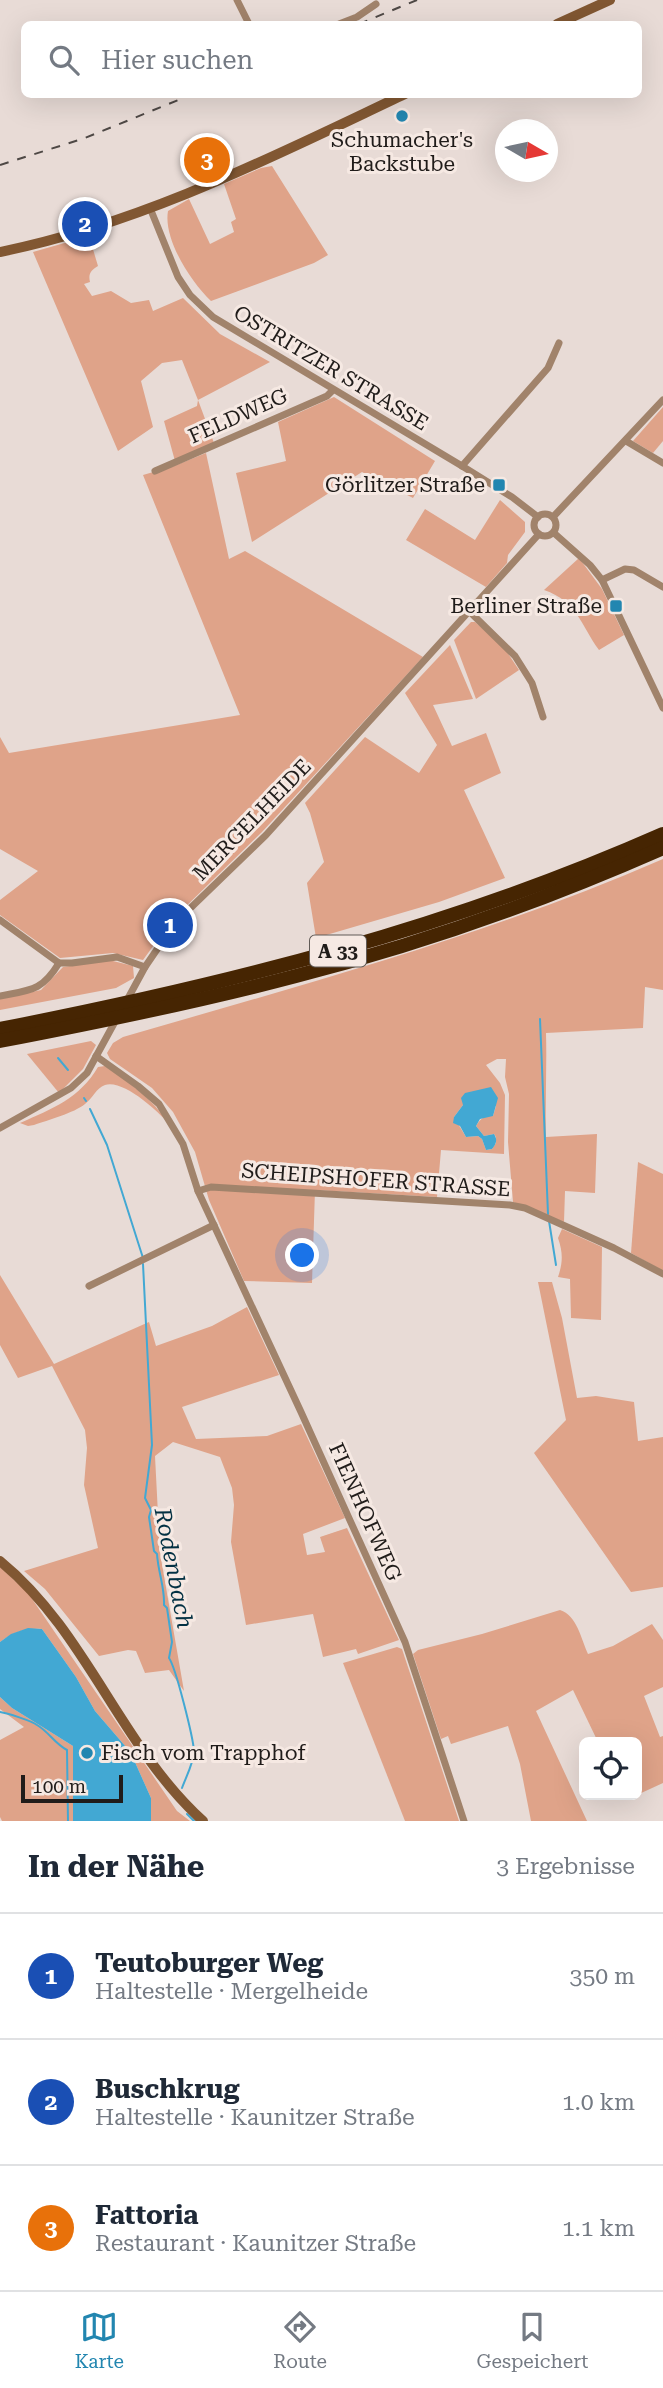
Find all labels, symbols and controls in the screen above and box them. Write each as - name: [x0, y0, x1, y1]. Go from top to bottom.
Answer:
- search box: [21, 21, 642, 98]
- icon: search: [45, 41, 83, 79]
- text: Hier suchen: [101, 45, 253, 75]
- marker: Schumacher's Backstube: [394, 108, 410, 124]
- north arrow: [495, 119, 558, 182]
- place label: Schumacher's Backstube: [331, 128, 473, 176]
- pin: 3: [184, 134, 230, 186]
- pin: 2: [62, 198, 108, 250]
- street label: OSTRITZER STRASSE: [230, 300, 432, 436]
- street label: FELDWEG: [185, 384, 291, 448]
- place label: Görlitzer Straße: [325, 473, 485, 497]
- marker: Görlitzer Straße: [491, 477, 507, 493]
- place label: Berliner Straße: [450, 594, 602, 618]
- marker: Berliner Straße: [608, 598, 624, 614]
- street label: MERGELHEIDE: [188, 754, 316, 886]
- pin: 1: [147, 899, 193, 951]
- road number: A 33: [310, 936, 366, 967]
- street label: SCHEIPSHOFER STRASSE: [241, 1159, 511, 1201]
- your location: [285, 1238, 319, 1272]
- street label: FIENHOFWEG: [324, 1439, 406, 1585]
- water label: Rodenbach: [148, 1504, 198, 1631]
- map controls: [579, 1737, 642, 1800]
- button: locate: [579, 1737, 642, 1800]
- place label: Fisch vom Trapphof: [101, 1741, 306, 1765]
- marker: Fisch vom Trapphof: [79, 1745, 95, 1761]
- scale bar: [21, 1772, 122, 1804]
- text: 100 m: [32, 1775, 86, 1798]
- text: In der Nähe: [28, 1849, 204, 1884]
- text: 3 Ergebnisse: [496, 1853, 635, 1880]
- text: Teutoburger Weg: [95, 1948, 323, 1978]
- text: 1: [45, 1963, 57, 1990]
- text: 350 m: [570, 1963, 635, 1990]
- text: Haltestelle · Mergelheide: [95, 1978, 368, 2005]
- text: Buschkrug: [95, 2074, 240, 2104]
- text: 2: [45, 2089, 57, 2116]
- text: 1.0 km: [562, 2089, 635, 2116]
- text: Haltestelle · Kaunitzer Straße: [95, 2104, 415, 2131]
- text: Fattoria: [95, 2200, 199, 2230]
- text: 3: [45, 2215, 57, 2242]
- text: 1.1 km: [562, 2215, 635, 2242]
- text: Restaurant · Kaunitzer Straße: [95, 2230, 416, 2257]
- tab: Karte: [75, 2308, 124, 2373]
- tab: Route: [273, 2308, 327, 2373]
- tab: Gespeichert: [476, 2308, 588, 2373]

